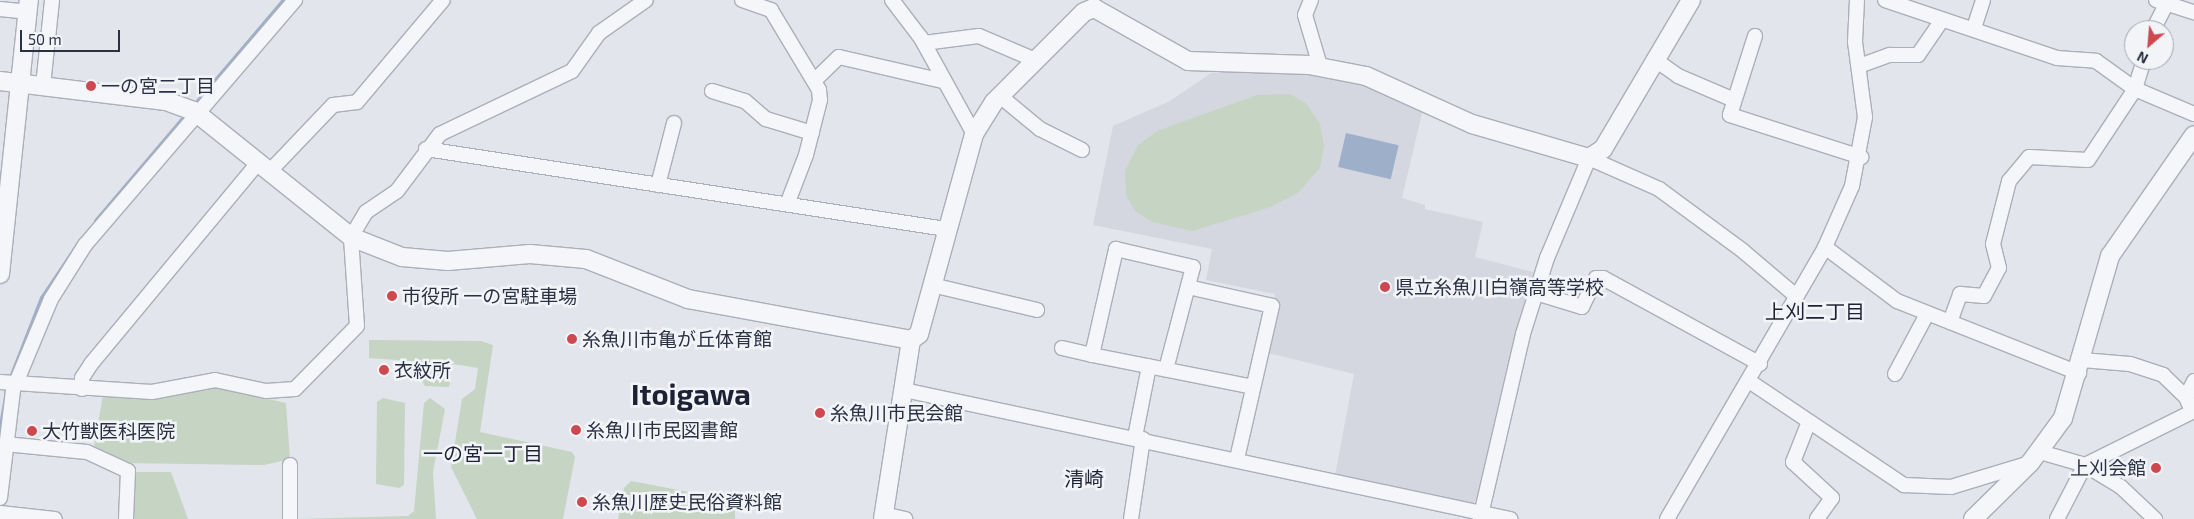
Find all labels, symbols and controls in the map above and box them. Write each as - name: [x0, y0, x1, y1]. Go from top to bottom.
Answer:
- scale bar: [22, 20, 122, 52]
- north arrow: [2124, 20, 2174, 70]
- text: 50 m: [28, 30, 62, 48]
- text: N: [2134, 48, 2151, 68]
- place label: 一の宮二丁目: [101, 75, 215, 97]
- marker: 一の宮二丁目: [85, 80, 97, 92]
- place label: 県立糸魚川白嶺高等学校: [1395, 276, 1604, 298]
- marker: 県立糸魚川白嶺高等学校: [1379, 281, 1391, 293]
- place label: 市役所 一の宮駐車場: [402, 285, 577, 307]
- marker: 市役所 一の宮駐車場: [386, 290, 398, 302]
- district label: 上刈二丁目: [1765, 299, 1865, 323]
- place label: 糸魚川市亀が丘体育館: [582, 328, 772, 350]
- marker: 糸魚川市亀が丘体育館: [566, 333, 578, 345]
- place label: 衣紋所: [394, 359, 451, 381]
- marker: 衣紋所: [378, 364, 390, 376]
- district label: Itoigawa: [631, 377, 751, 411]
- place label: 糸魚川市民会館: [830, 402, 963, 424]
- marker: 糸魚川市民会館: [814, 407, 826, 419]
- place label: 糸魚川市民図書館: [586, 419, 738, 441]
- place label: 大竹獣医科医院: [42, 420, 175, 442]
- marker: 糸魚川市民図書館: [570, 424, 582, 436]
- marker: 大竹獣医科医院: [26, 425, 38, 437]
- district label: 一の宮一丁目: [423, 441, 543, 465]
- place label: 上刈会館: [2070, 457, 2146, 479]
- marker: 上刈会館: [2150, 462, 2162, 474]
- district label: 清崎: [1064, 466, 1104, 490]
- place label: 糸魚川歴史民俗資料館: [592, 491, 782, 513]
- marker: 糸魚川歴史民俗資料館: [576, 496, 588, 508]

